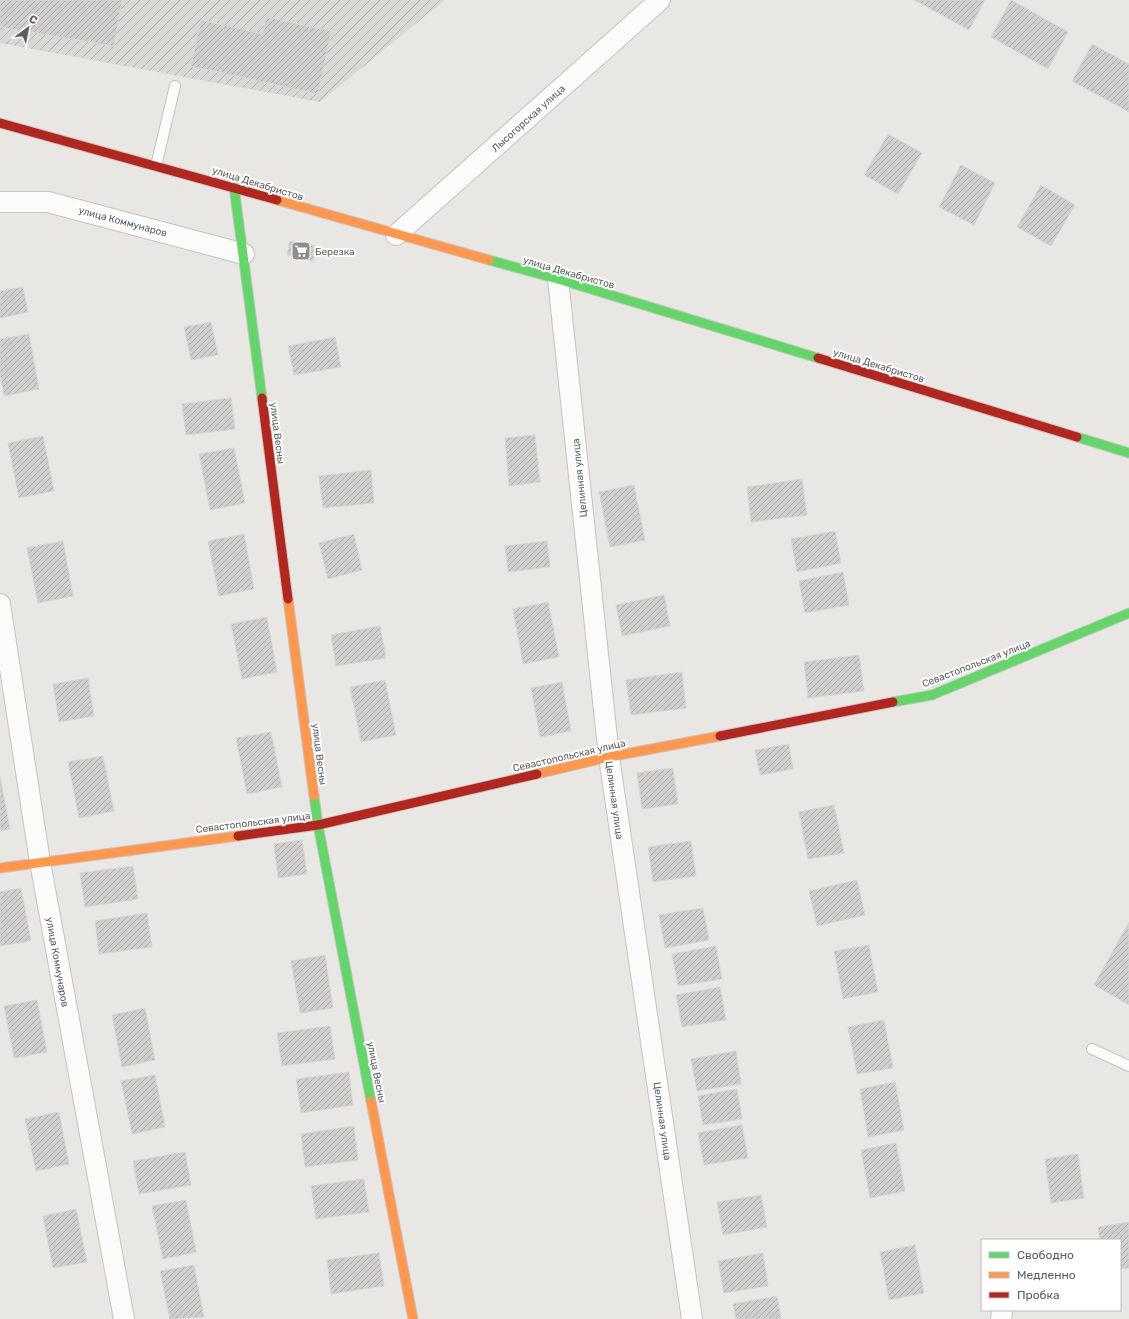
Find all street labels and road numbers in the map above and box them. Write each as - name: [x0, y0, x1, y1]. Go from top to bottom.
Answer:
- street label: Лысогорская улица: [490, 83, 568, 155]
- street label: улица Декабристов: [211, 164, 305, 204]
- street label: улица Коммунаров: [77, 204, 169, 240]
- street label: улица Декабристов: [522, 254, 616, 292]
- street label: улица Декабристов: [832, 346, 926, 386]
- street label: улица Весны: [267, 402, 287, 465]
- street label: Целинная улица: [570, 438, 590, 518]
- street label: Севастопольская улица: [920, 638, 1032, 690]
- street label: улица Весны: [309, 723, 329, 786]
- street label: Севастопольская улица: [512, 737, 627, 775]
- street label: Целинная улица: [603, 760, 625, 840]
- street label: Севастопольская улица: [195, 810, 311, 836]
- street label: улица Коммунаров: [43, 916, 71, 1008]
- street label: улица Весны: [364, 1041, 388, 1104]
- street label: Целинная улица: [651, 1081, 673, 1161]

